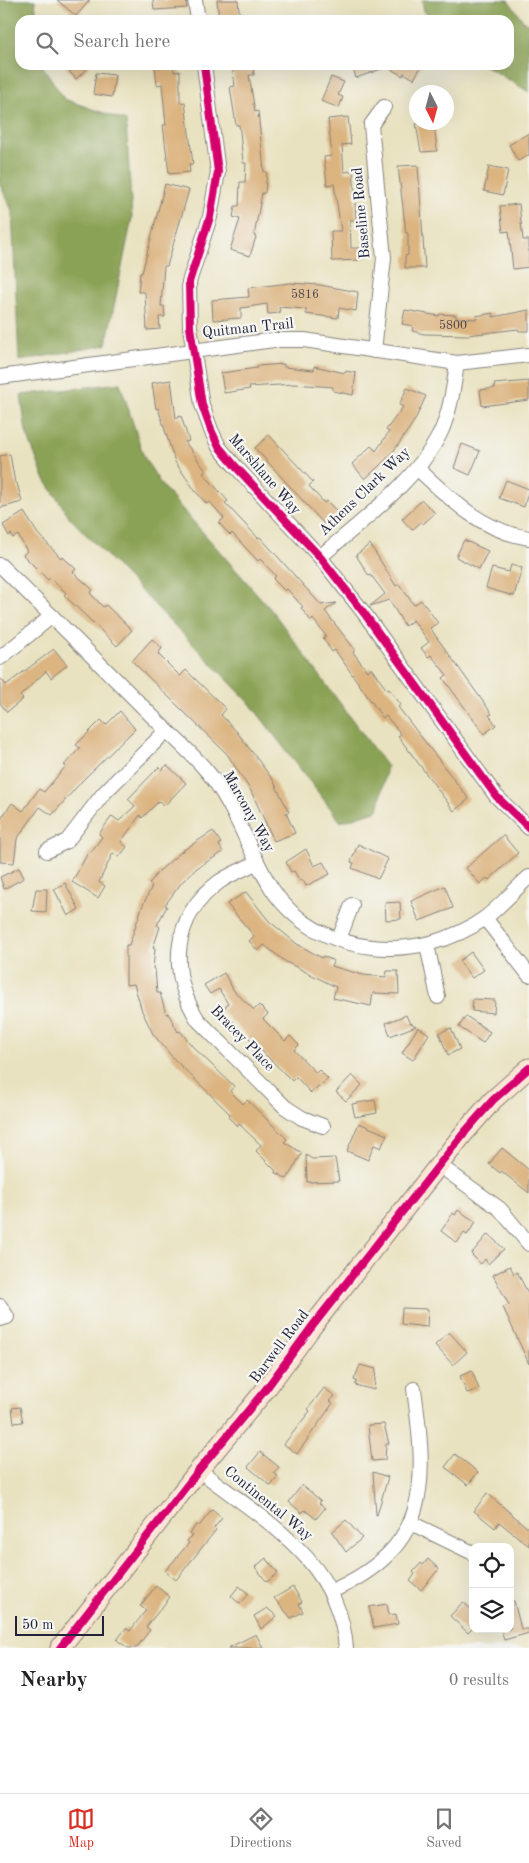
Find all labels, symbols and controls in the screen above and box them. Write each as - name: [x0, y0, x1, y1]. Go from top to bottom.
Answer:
- search box: [15, 15, 514, 70]
- icon: search: [33, 29, 61, 57]
- text: Search here: [73, 33, 170, 52]
- north arrow: [409, 85, 454, 130]
- street label: Baseline Road: [351, 166, 373, 259]
- house number: 5816: [291, 288, 319, 301]
- street label: Quitman Trail: [202, 317, 294, 341]
- house number: 5800: [439, 319, 467, 332]
- street label: Marshlane Way: [225, 432, 303, 518]
- street label: Athens Clark Way: [317, 445, 413, 539]
- street label: Marcony Way: [220, 769, 276, 855]
- street label: Bracey Place: [207, 1003, 277, 1075]
- street label: Barwell Road: [248, 1307, 312, 1386]
- street label: Continental Way: [221, 1464, 315, 1544]
- map controls: [469, 1543, 514, 1633]
- button: locate: [469, 1543, 514, 1588]
- button: layers: [469, 1588, 514, 1633]
- scale bar: [15, 1613, 104, 1636]
- text: 50 m: [22, 1618, 53, 1632]
- text: Nearby: [20, 1670, 88, 1691]
- text: 0 results: [449, 1673, 509, 1689]
- tab: Map: [67, 1805, 95, 1852]
- tab: Directions: [230, 1805, 292, 1852]
- tab: Saved: [426, 1805, 462, 1852]

